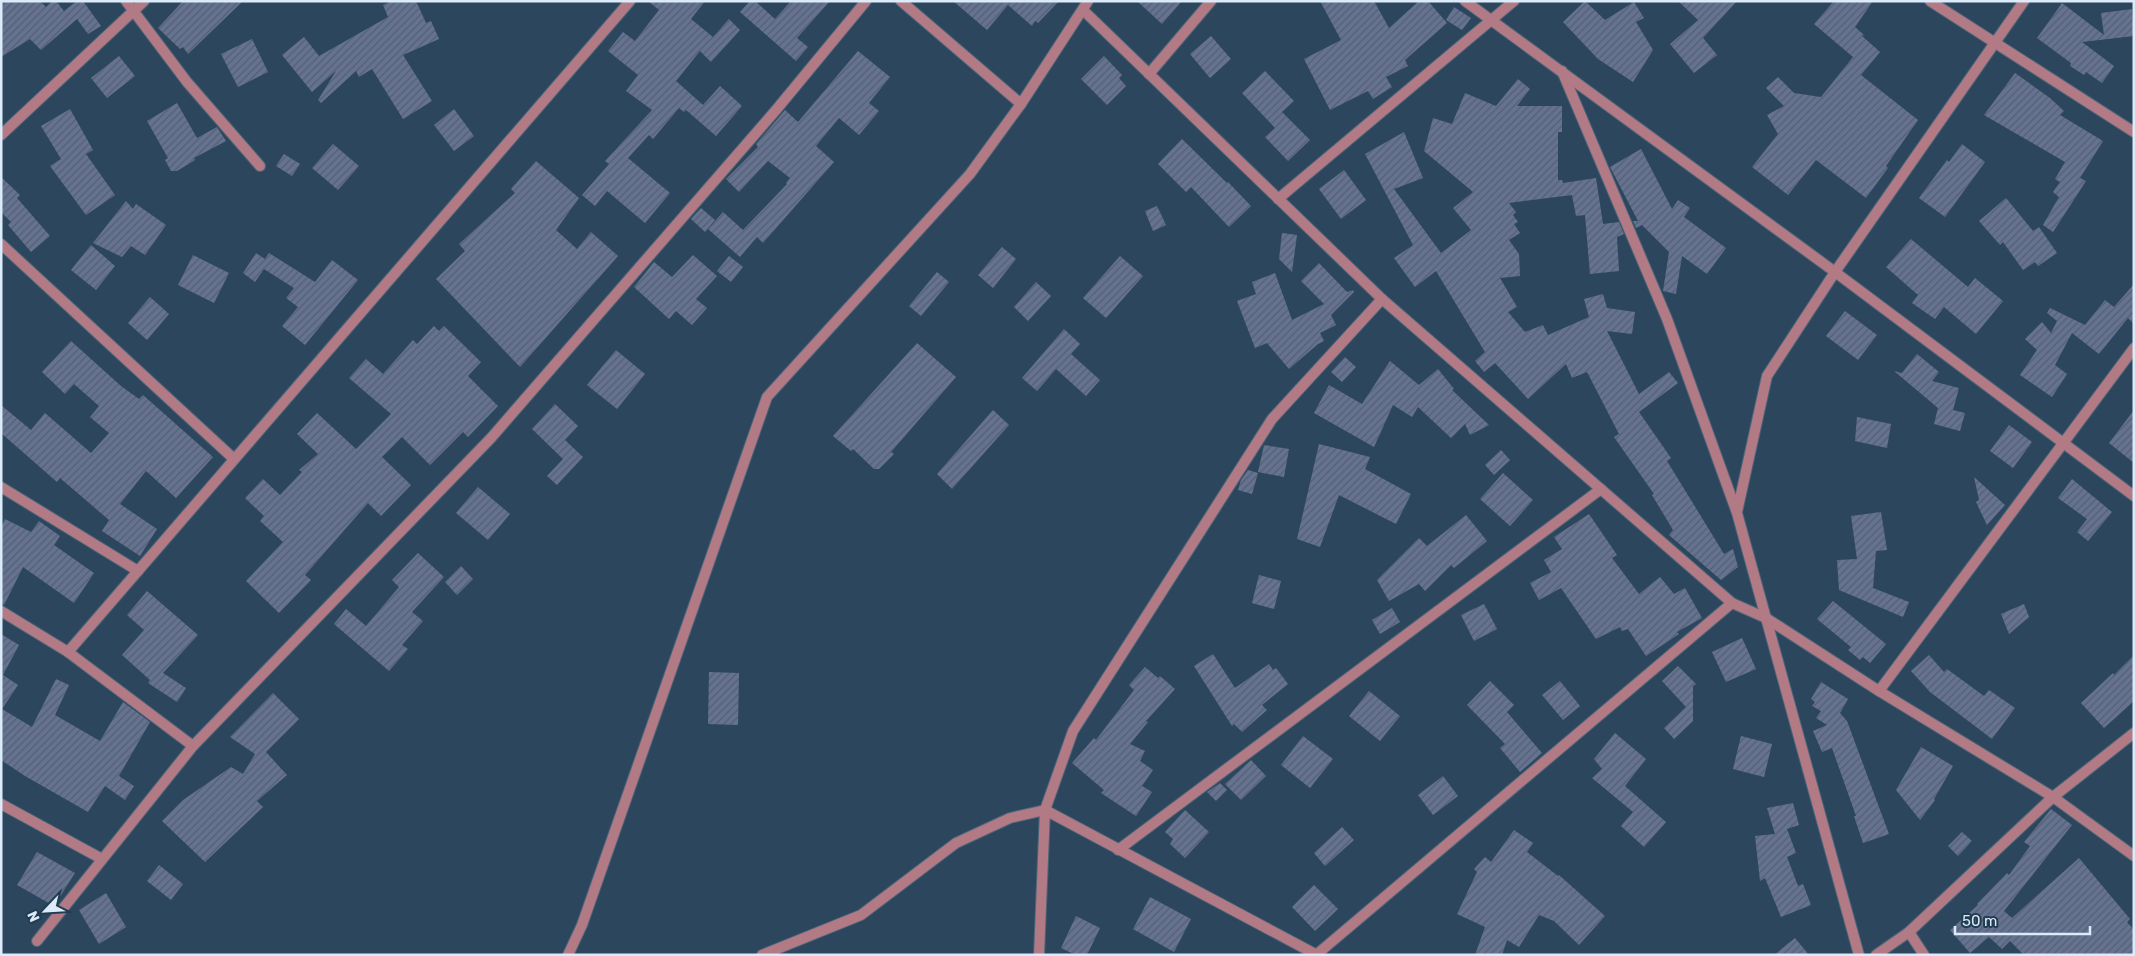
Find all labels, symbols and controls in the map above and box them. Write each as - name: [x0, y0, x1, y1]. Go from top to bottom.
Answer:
- north arrow: [20, 886, 70, 936]
- scale bar: [1955, 904, 2090, 936]
- text: N: [24, 908, 44, 924]
- text: 50 m: [1962, 912, 1997, 930]

